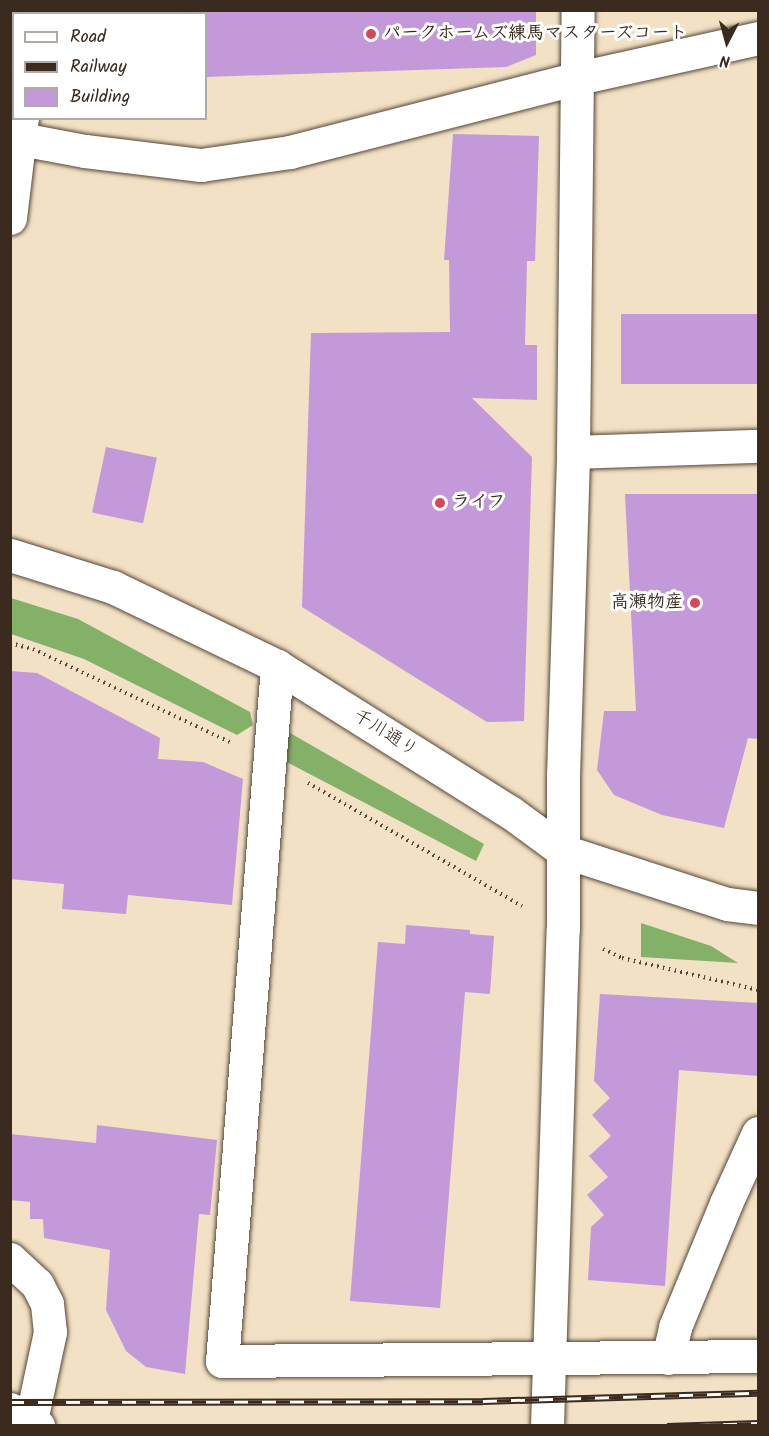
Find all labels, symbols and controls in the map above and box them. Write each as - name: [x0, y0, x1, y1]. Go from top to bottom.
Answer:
- legend: [12, 12, 207, 120]
- north arrow: [697, 12, 757, 72]
- text: Road: [70, 23, 106, 52]
- place label: パークホームズ練馬マスターズコート: [383, 23, 689, 45]
- marker: パークホームズ練馬マスターズコート: [364, 27, 378, 41]
- text: N: [719, 47, 731, 73]
- text: Railway: [70, 53, 127, 82]
- text: Building: [70, 83, 130, 112]
- place label: ライフ: [452, 492, 506, 514]
- marker: ライフ: [433, 496, 447, 510]
- place label: 高瀬物産: [611, 592, 683, 614]
- marker: 高瀬物産: [688, 596, 702, 610]
- street label: 千川通り: [349, 706, 421, 762]

